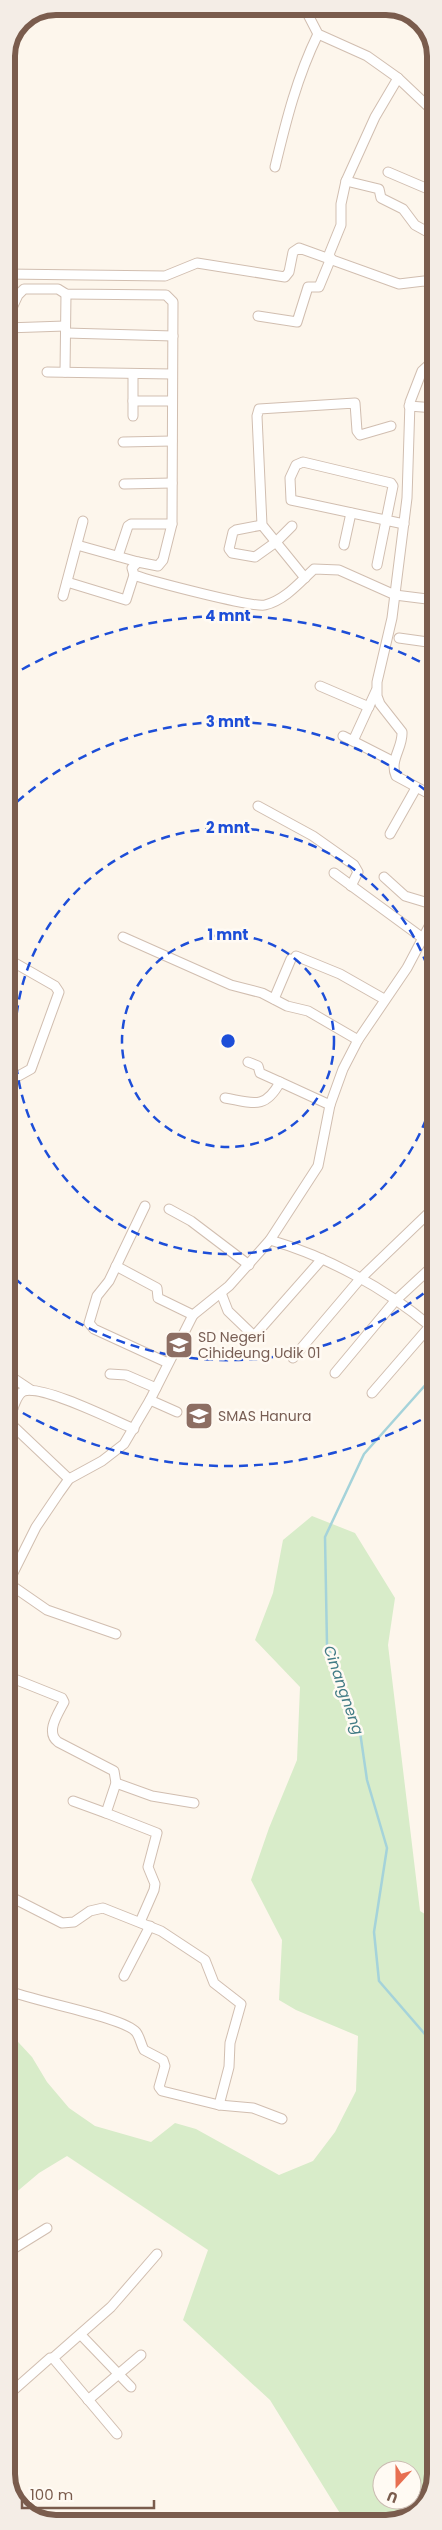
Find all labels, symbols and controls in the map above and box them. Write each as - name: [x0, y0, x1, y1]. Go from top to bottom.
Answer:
- text: 4 mnt: [205, 605, 251, 626]
- text: 3 mnt: [206, 711, 250, 732]
- text: 2 mnt: [206, 817, 250, 838]
- text: 1 mnt: [208, 924, 248, 945]
- centre of rings: [219, 1032, 237, 1050]
- place label: SD Negeri Cihideung Udik 01: [198, 1327, 321, 1363]
- school or university icon: SD Negeri Cihideung Udik 01: [164, 1330, 194, 1360]
- school or university icon: SMAS Hanura: [184, 1401, 214, 1431]
- place label: SMAS Hanura: [218, 1406, 311, 1426]
- water label: Cinangneng: [319, 1642, 369, 1738]
- north arrow: [372, 2460, 422, 2510]
- scale bar: [22, 2478, 155, 2510]
- text: 100 m: [30, 2484, 73, 2505]
- text: U: [384, 2486, 401, 2508]

